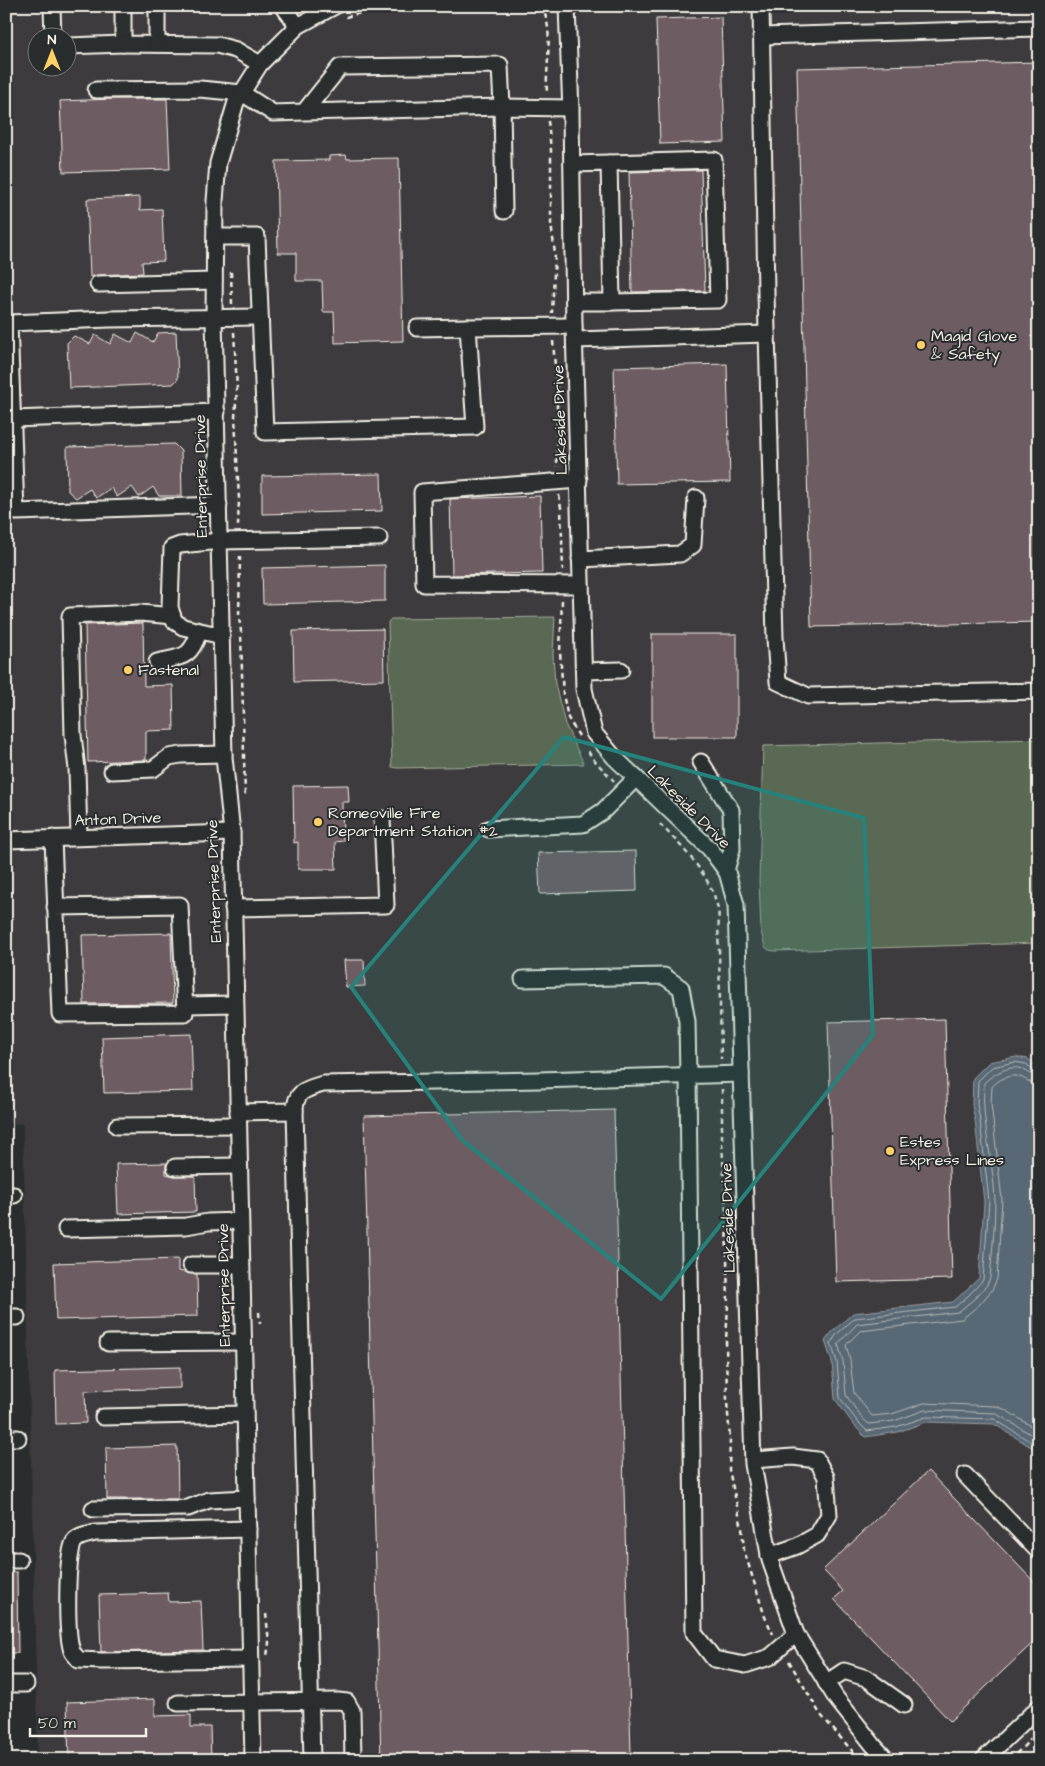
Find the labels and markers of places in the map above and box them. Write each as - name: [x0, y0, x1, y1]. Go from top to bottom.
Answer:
- place label: Magid Glove & Safety: [931, 325, 1018, 366]
- marker: Magid Glove & Safety: [915, 339, 927, 351]
- place label: Fastenal: [138, 659, 199, 681]
- marker: Fastenal: [122, 664, 134, 676]
- place label: Romeoville Fire Department Station #2: [328, 802, 498, 842]
- marker: Romeoville Fire Department Station #2: [312, 816, 324, 828]
- place label: Estes Express Lines: [900, 1131, 1004, 1171]
- marker: Estes Express Lines: [884, 1145, 896, 1157]

